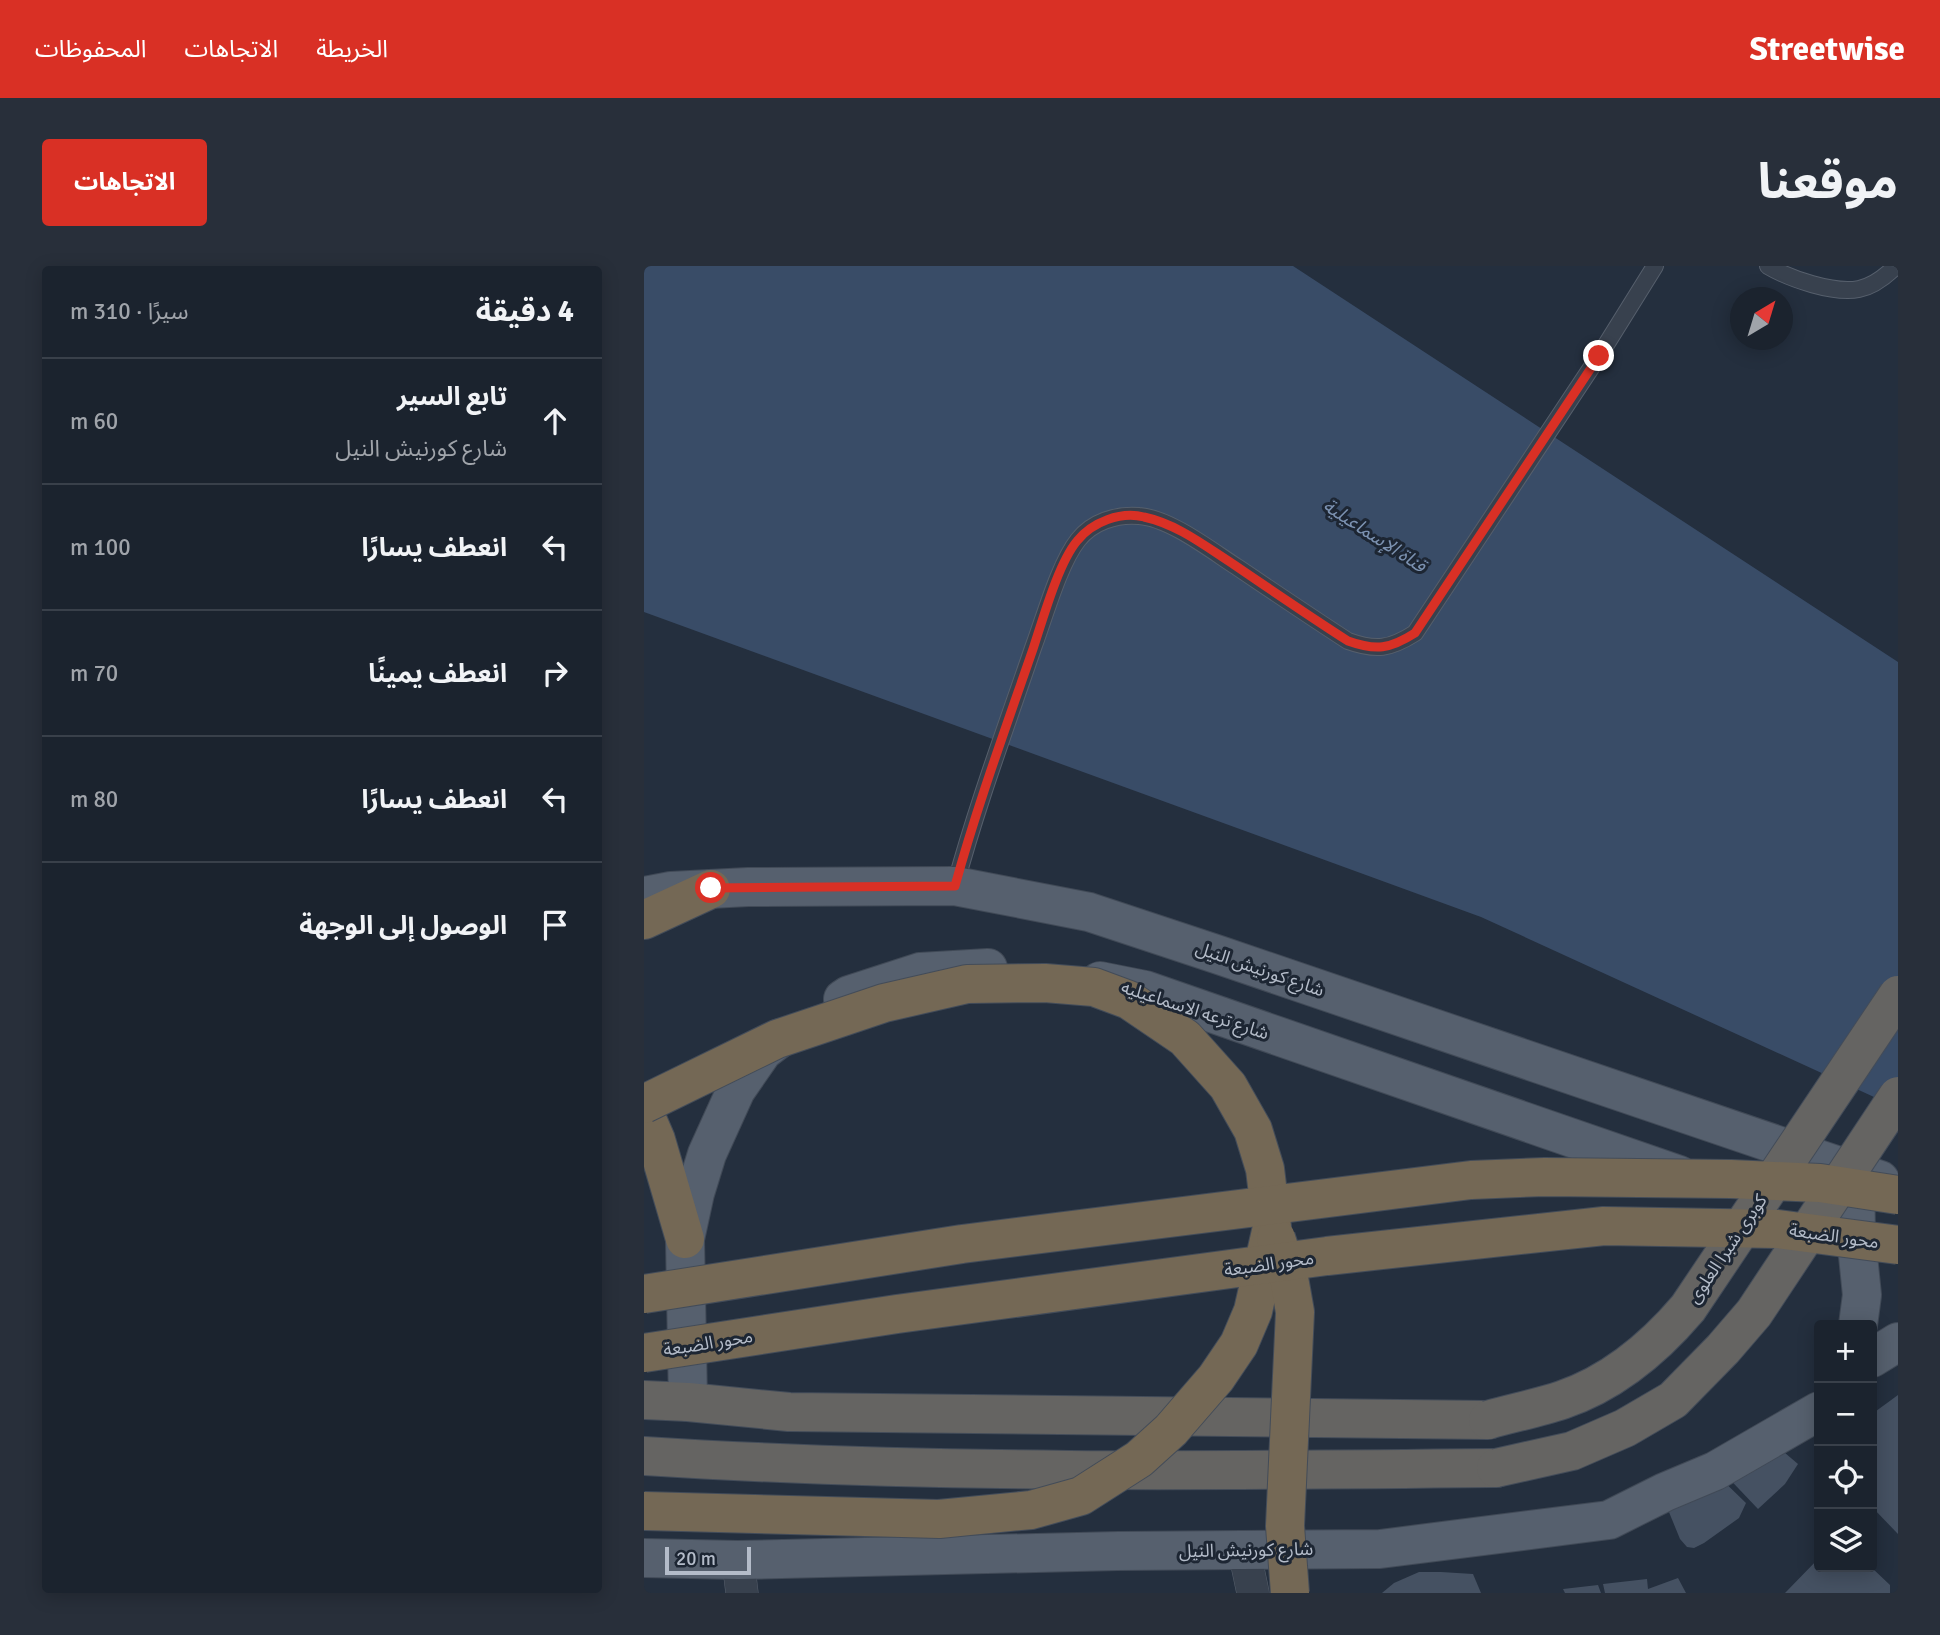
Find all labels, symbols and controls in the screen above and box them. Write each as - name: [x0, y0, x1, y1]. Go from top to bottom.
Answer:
- text: Streetwise: [1749, 29, 1905, 70]
- text: المحفوظات: [35, 34, 146, 64]
- text: الاتجاهات: [184, 34, 278, 64]
- text: الخريطة: [316, 34, 388, 64]
- button: الاتجاهات: [42, 139, 207, 226]
- text: موقعنا: [1758, 152, 1898, 212]
- north arrow: [1730, 287, 1793, 350]
- text: 4 دقيقة: [476, 293, 574, 330]
- text: سيرًا · 310 m: [70, 297, 188, 326]
- route end: [1583, 340, 1614, 371]
- text: تابع السير: [397, 381, 507, 413]
- icon: ahead: [536, 402, 574, 440]
- text: 60 m: [70, 407, 118, 436]
- text: شارع كورنيش النيل: [335, 434, 507, 463]
- water label: قناة الإسماعيلية: [1318, 494, 1432, 579]
- icon: left: [536, 528, 574, 566]
- text: انعطف يسارًا: [362, 532, 507, 564]
- text: 100 m: [70, 533, 131, 562]
- icon: right: [536, 654, 574, 692]
- text: انعطف يمينًا: [368, 658, 507, 690]
- text: 70 m: [70, 659, 118, 688]
- icon: left: [536, 780, 574, 818]
- text: انعطف يسارًا: [362, 784, 507, 816]
- text: 80 m: [70, 785, 118, 814]
- route start: [695, 872, 726, 903]
- icon: arrive: [536, 906, 574, 944]
- text: الوصول إلى الوجهة: [299, 910, 507, 942]
- street label: شارع كورنيش النيل: [1192, 937, 1327, 1004]
- street label: شارع ترعه الاسماعيليه: [1117, 976, 1272, 1047]
- street label: كوبرى شبرا العلوى: [1682, 1190, 1772, 1308]
- street label: محور الضبعة: [1788, 1219, 1880, 1253]
- street label: محور الضبعة: [1223, 1247, 1315, 1281]
- map controls: [1814, 1320, 1877, 1572]
- button: +: [1814, 1320, 1877, 1383]
- street label: محور الضبعة: [662, 1325, 754, 1361]
- button: −: [1814, 1383, 1877, 1446]
- button: locate: [1814, 1446, 1877, 1509]
- button: layers: [1814, 1509, 1877, 1572]
- street label: شارع كورنيش النيل: [1179, 1538, 1313, 1565]
- scale bar: [665, 1544, 751, 1576]
- text: 20 m: [676, 1547, 716, 1571]

